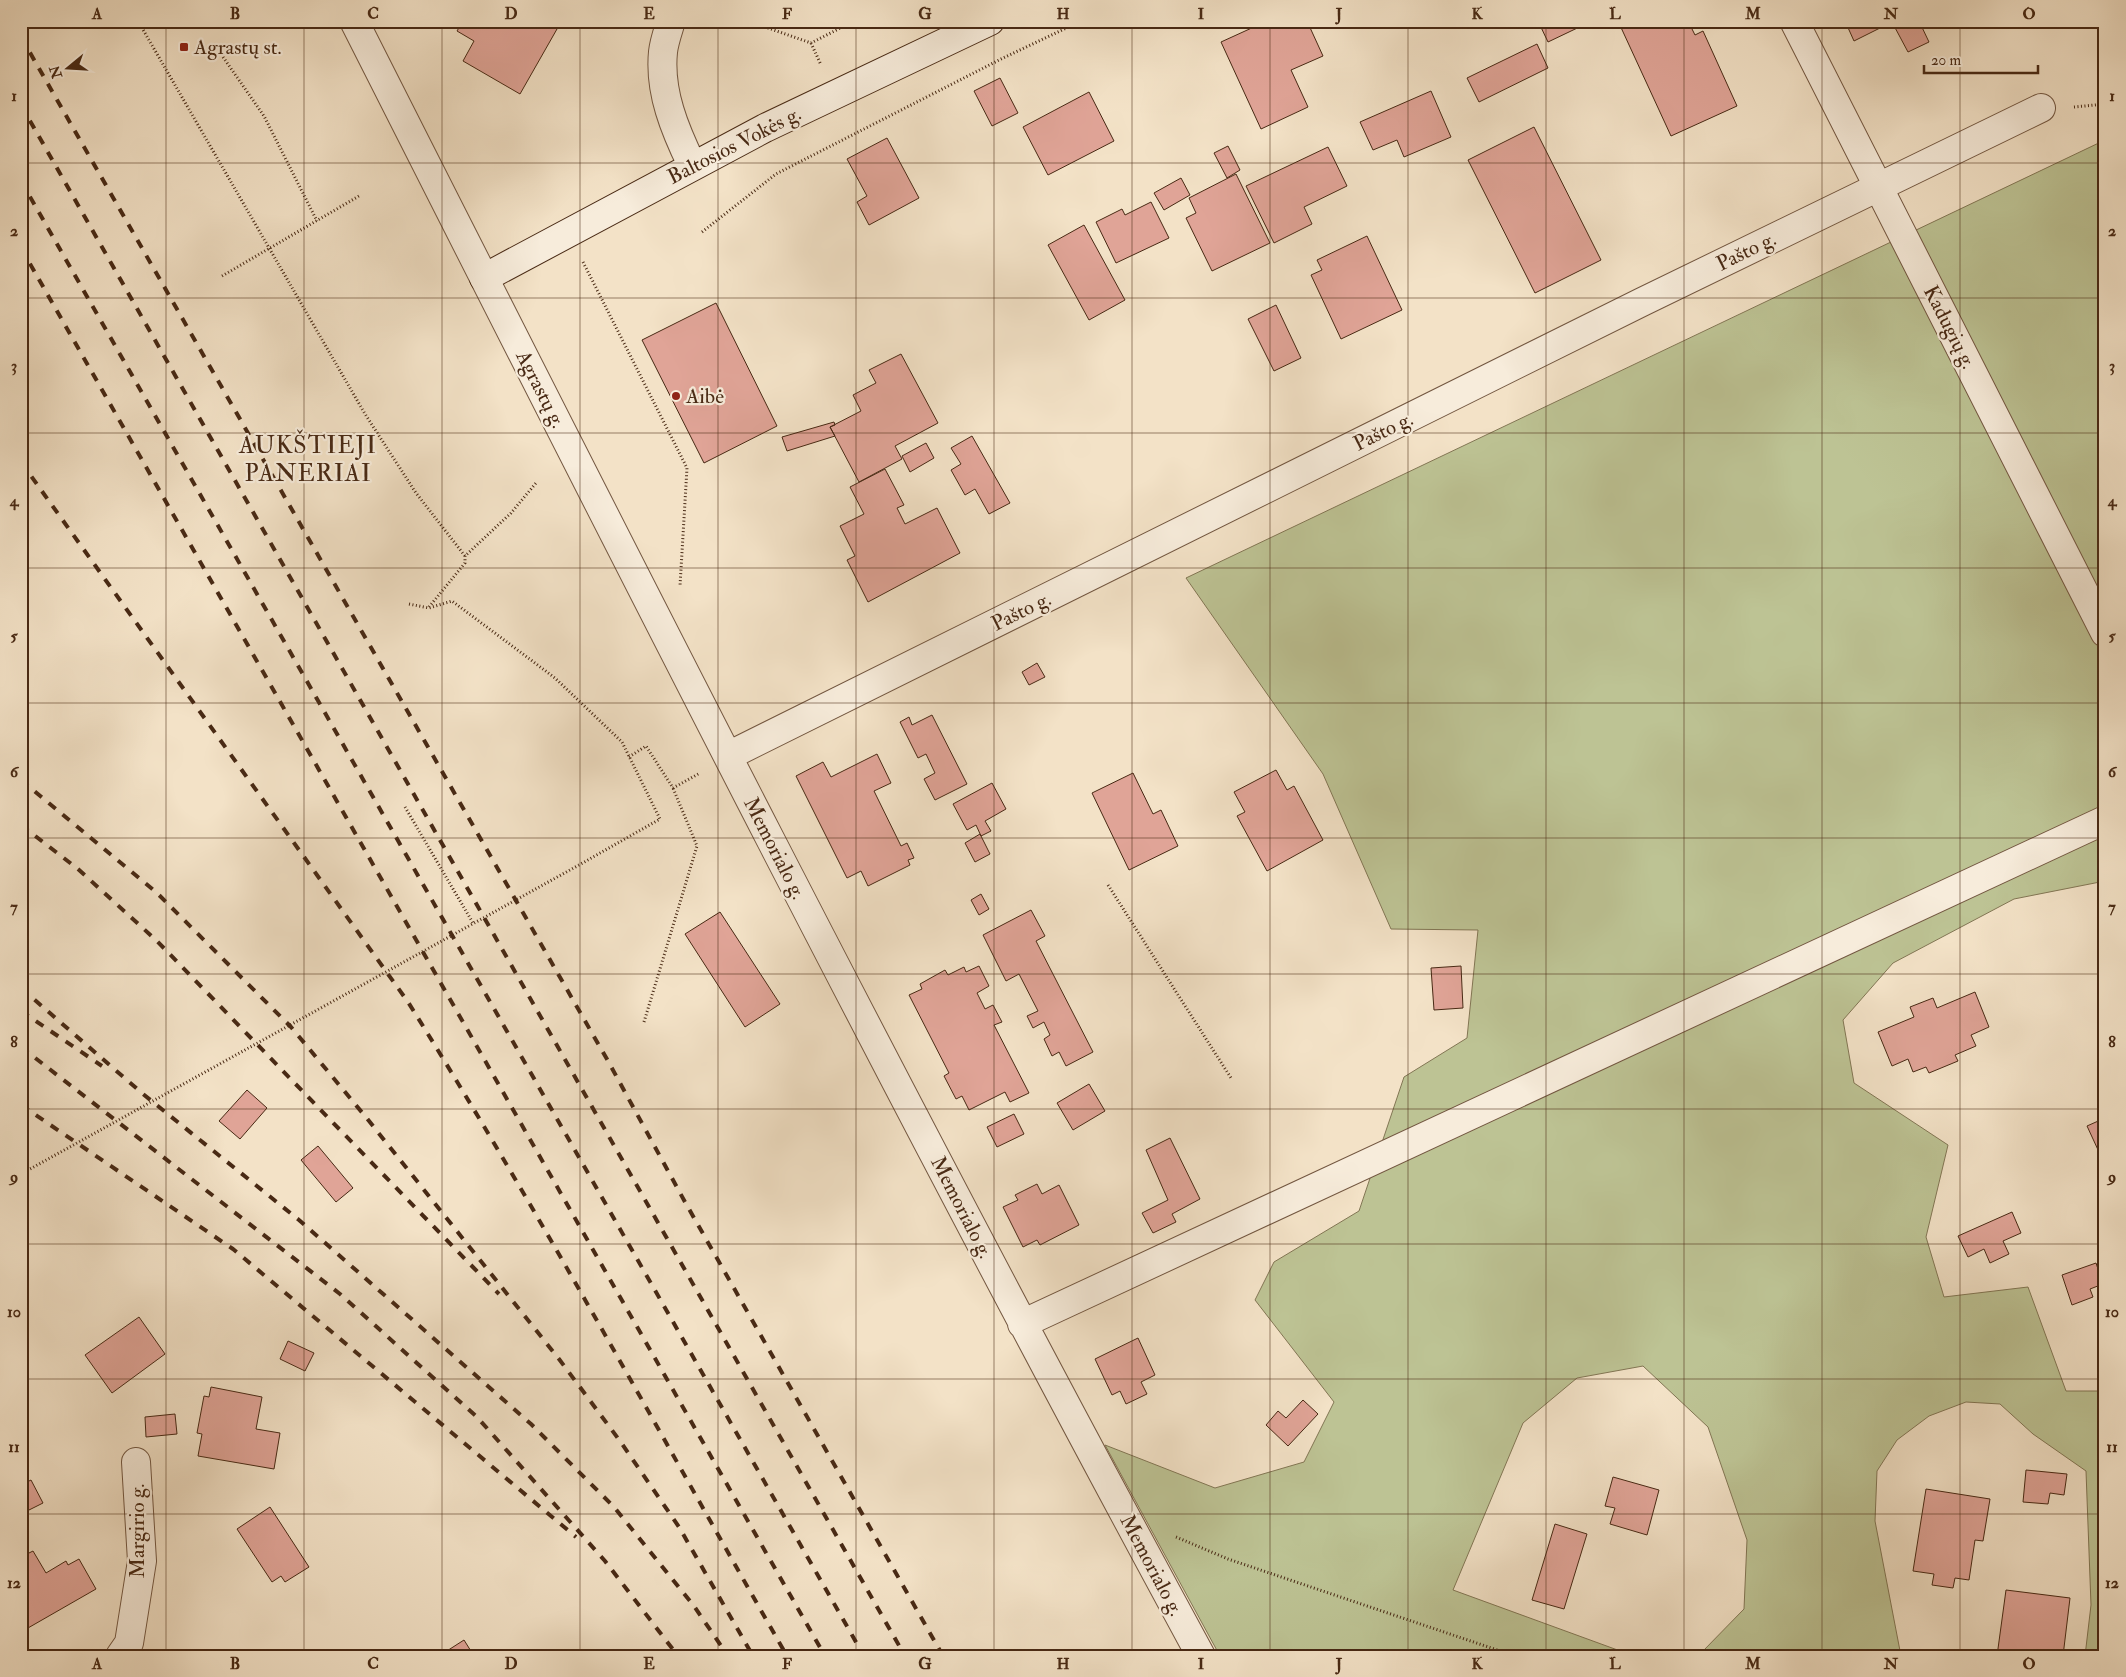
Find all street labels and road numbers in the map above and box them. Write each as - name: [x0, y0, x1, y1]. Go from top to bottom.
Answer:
- street label: Baltosios Vokės g.: [663, 100, 806, 191]
- street label: Pašto g.: [1712, 225, 1781, 277]
- street label: Kadugių g.: [1917, 281, 1982, 373]
- street label: Agrastų g.: [509, 345, 572, 433]
- street label: Pašto g.: [1349, 405, 1418, 457]
- street label: Pašto g.: [987, 585, 1056, 637]
- street label: Memorialo g.: [737, 793, 812, 904]
- street label: Memorialo g.: [924, 1152, 999, 1263]
- street label: Margirio g.: [124, 1484, 151, 1578]
- street label: Memorialo g.: [1114, 1510, 1190, 1621]

